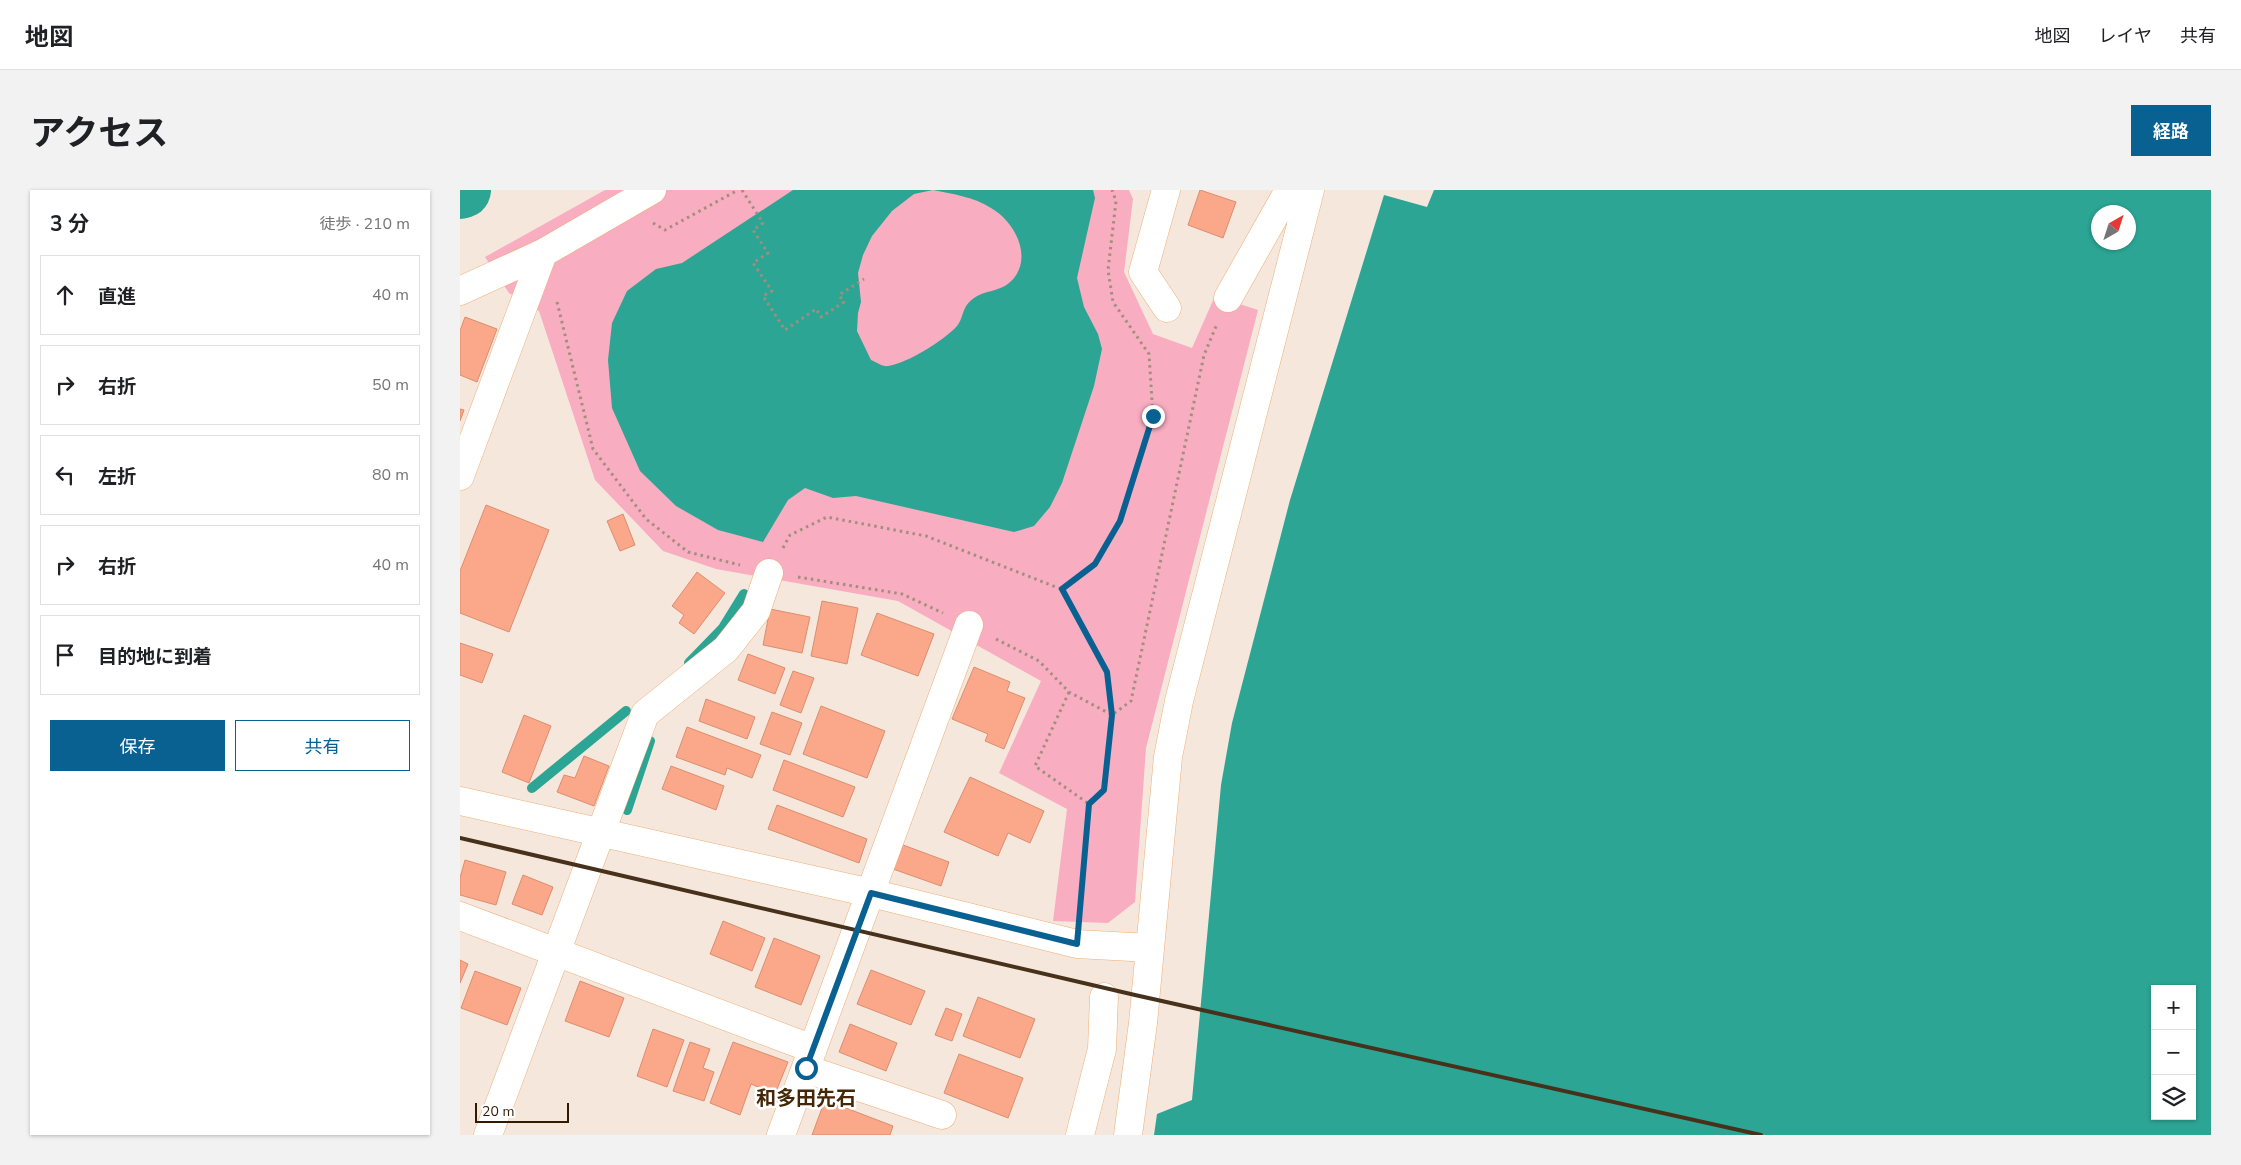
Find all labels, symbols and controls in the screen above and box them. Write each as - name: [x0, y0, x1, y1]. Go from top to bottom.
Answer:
- text: 地図: [25, 21, 73, 53]
- text: 地図: [2035, 24, 2071, 48]
- text: レイヤ: [2099, 24, 2152, 48]
- text: 共有: [2180, 24, 2216, 48]
- button: 経路: [2131, 105, 2211, 156]
- text: アクセス: [30, 110, 168, 157]
- north arrow: [2091, 205, 2136, 250]
- text: 3 分: [50, 210, 89, 238]
- text: 徒歩 · 210 m: [320, 213, 410, 235]
- icon: ahead: [51, 281, 79, 309]
- text: 直進: [98, 284, 136, 310]
- text: 40 m: [372, 284, 409, 306]
- icon: right: [51, 371, 79, 399]
- text: 右折: [98, 374, 136, 400]
- text: 50 m: [372, 374, 409, 396]
- route end: [1142, 405, 1165, 428]
- icon: left: [51, 461, 79, 489]
- text: 左折: [98, 464, 136, 490]
- text: 80 m: [372, 464, 409, 486]
- icon: right: [51, 551, 79, 579]
- text: 右折: [98, 554, 136, 580]
- text: 40 m: [372, 554, 409, 576]
- icon: arrive: [51, 641, 79, 669]
- text: 目的地に到着: [98, 644, 212, 670]
- button: 保存: [50, 720, 225, 771]
- button: 共有: [235, 720, 410, 771]
- map controls: [2151, 985, 2196, 1120]
- button: +: [2151, 985, 2196, 1030]
- button: −: [2151, 1030, 2196, 1075]
- route start: [795, 1057, 818, 1080]
- button: layers: [2151, 1075, 2196, 1120]
- district label: 和多田先石: [756, 1085, 856, 1112]
- scale bar: [475, 1100, 569, 1123]
- text: 20 m: [482, 1102, 514, 1121]

